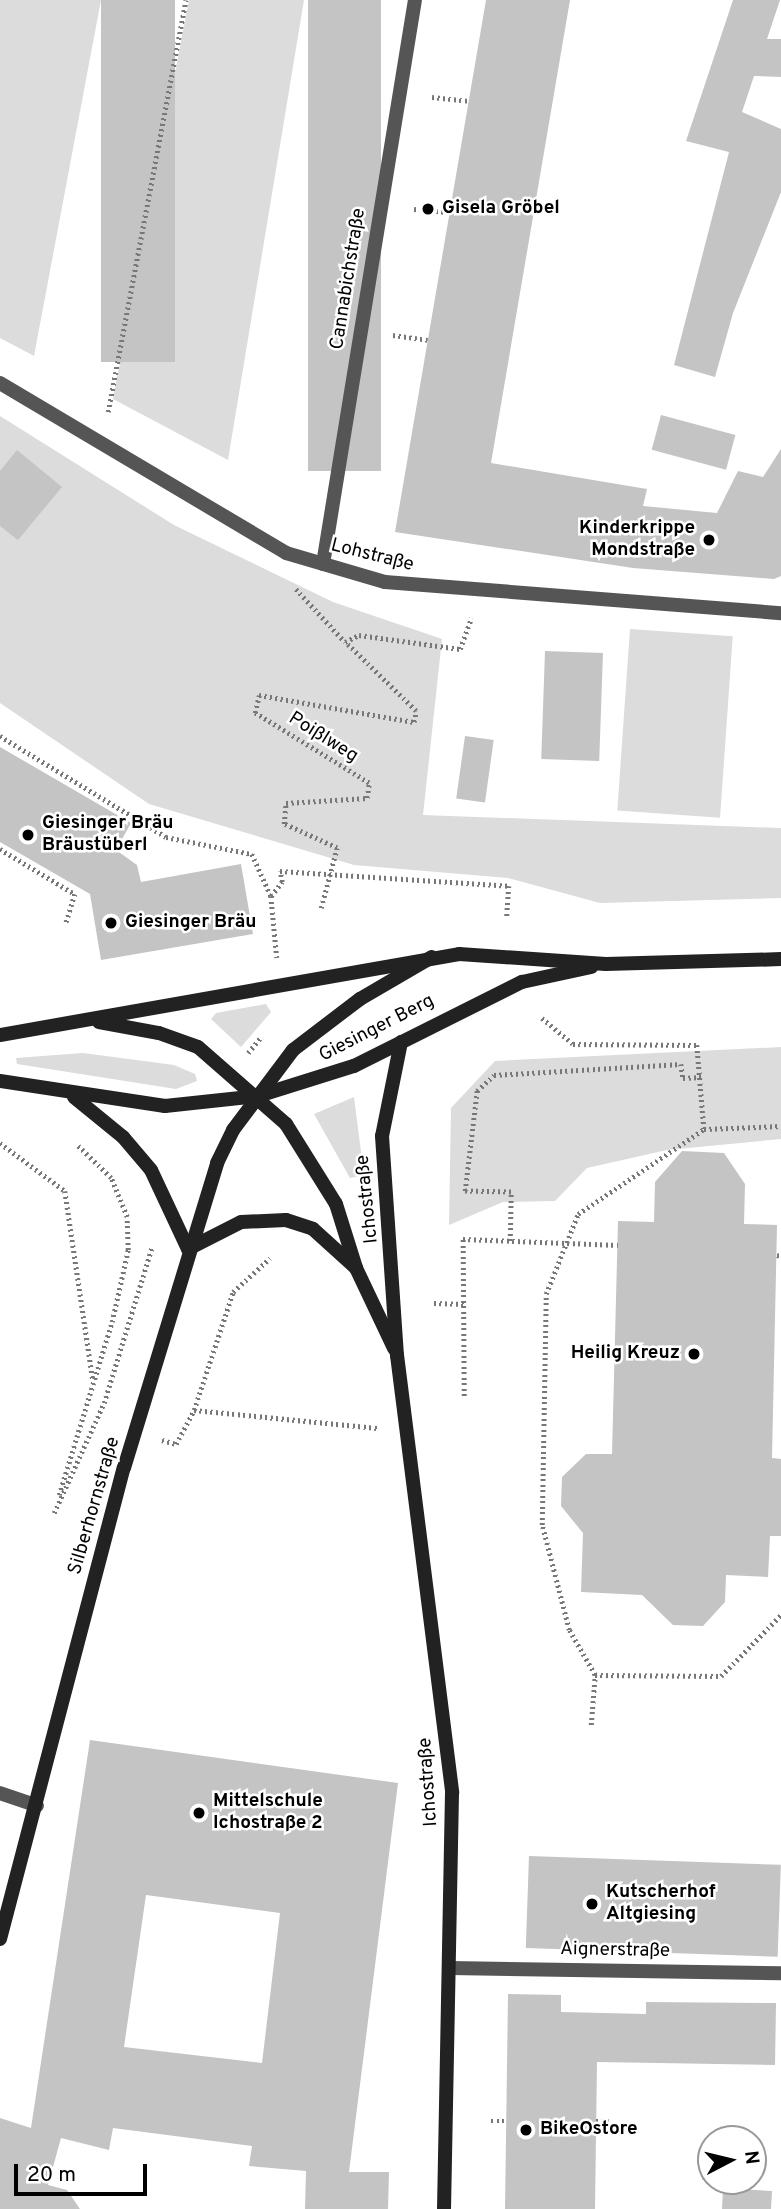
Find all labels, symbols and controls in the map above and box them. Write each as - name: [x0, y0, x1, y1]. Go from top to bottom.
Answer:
- place label: Gisela Gröbel: [442, 198, 560, 220]
- marker: Gisela Gröbel: [420, 201, 436, 217]
- street label: Cannabichstraße: [327, 207, 371, 351]
- place label: Kinderkrippe Mondstraße: [579, 518, 695, 562]
- marker: Kinderkrippe Mondstraße: [701, 532, 717, 548]
- street label: Lohstraße: [328, 535, 416, 577]
- street label: Poißlweg: [284, 708, 362, 768]
- place label: Giesinger Bräu Bräustüberl: [42, 813, 174, 857]
- marker: Giesinger Bräu Bräustüberl: [20, 827, 36, 843]
- place label: Giesinger Bräu: [125, 912, 257, 934]
- marker: Giesinger Bräu: [103, 915, 119, 931]
- street label: Giesinger Berg: [316, 990, 438, 1068]
- street label: Ichostraße: [352, 1153, 384, 1245]
- place label: Heilig Kreuz: [571, 1343, 680, 1365]
- marker: Heilig Kreuz: [686, 1346, 702, 1362]
- street label: Silberhornstraße: [64, 1435, 126, 1577]
- street label: Ichostraße: [415, 1737, 443, 1827]
- place label: Mittelschule Ichostraße 2: [213, 1791, 323, 1835]
- marker: Mittelschule Ichostraße 2: [191, 1805, 207, 1821]
- place label: Kutscherhof Altgiesing: [606, 1882, 716, 1926]
- marker: Kutscherhof Altgiesing: [584, 1896, 600, 1912]
- street label: Aignerstraße: [560, 1939, 670, 1963]
- place label: BikeOstore: [540, 2119, 637, 2141]
- marker: BikeOstore: [518, 2122, 534, 2138]
- north arrow: [697, 2125, 767, 2195]
- text: N: [738, 2149, 764, 2166]
- scale bar: [18, 2150, 150, 2194]
- text: 20 m: [27, 2162, 76, 2189]

